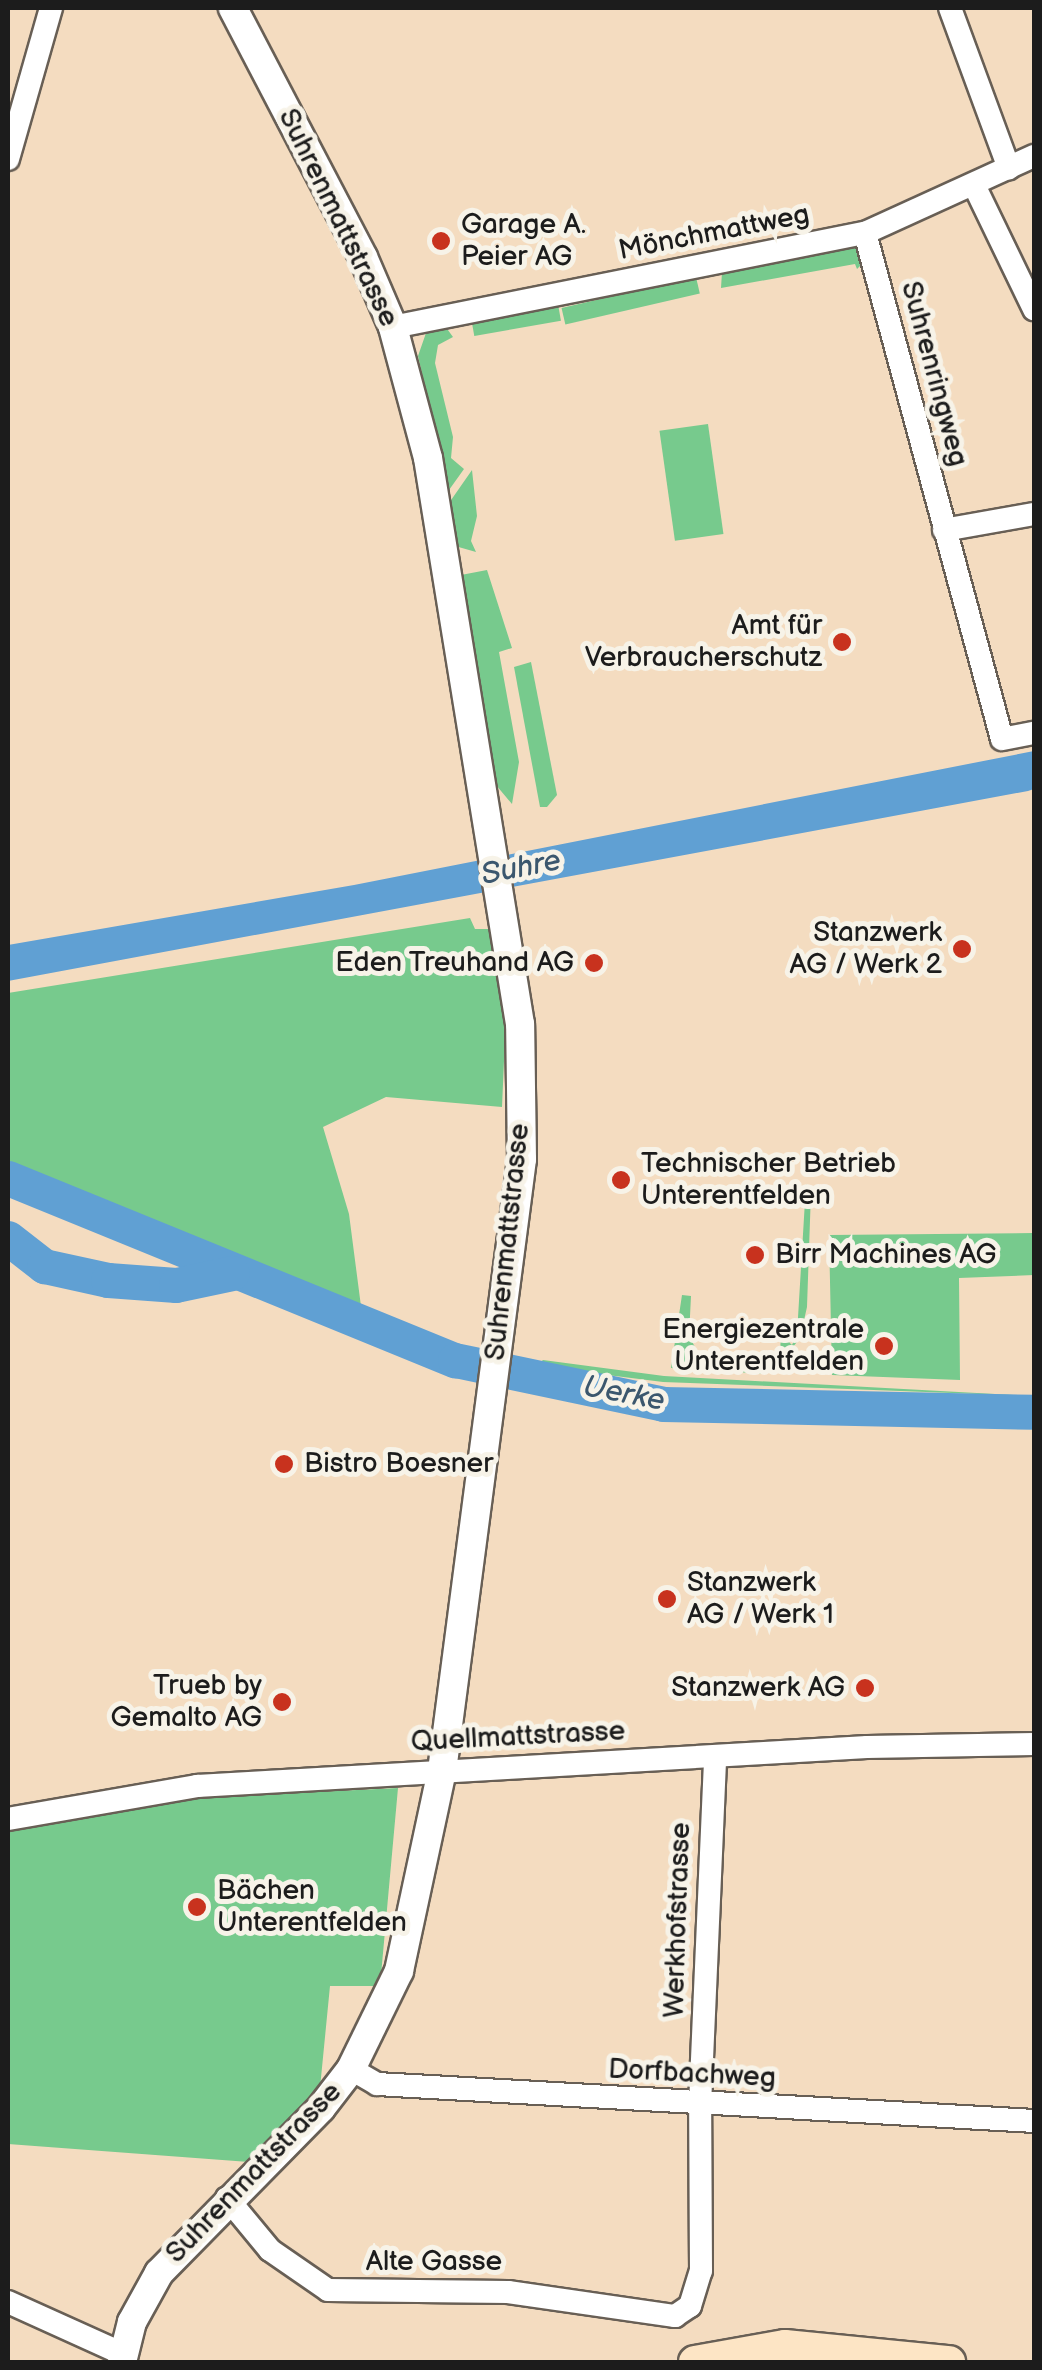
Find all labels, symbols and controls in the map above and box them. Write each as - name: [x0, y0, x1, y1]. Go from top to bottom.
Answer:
- street label: Suhrenmattstrasse: [271, 104, 405, 332]
- street label: Mönchmattweg: [616, 198, 812, 268]
- place label: Garage A. Peier AG: [461, 208, 586, 274]
- marker: Garage A. Peier AG: [430, 230, 452, 252]
- street label: Suhrenringweg: [893, 278, 975, 470]
- place label: Amt für Verbraucherschutz: [585, 609, 822, 675]
- marker: Amt für Verbraucherschutz: [831, 631, 853, 653]
- water label: Suhre: [478, 843, 564, 893]
- place label: Stanzwerk AG / Werk 2: [788, 916, 942, 982]
- marker: Stanzwerk AG / Werk 2: [951, 938, 973, 960]
- place label: Eden Treuhand AG: [334, 946, 574, 980]
- marker: Eden Treuhand AG: [583, 952, 605, 974]
- street label: Suhrenmattstrasse: [479, 1122, 537, 1362]
- place label: Technischer Betrieb Unterentfelden: [641, 1147, 896, 1213]
- marker: Technischer Betrieb Unterentfelden: [610, 1169, 632, 1191]
- place label: Birr Machines AG: [775, 1238, 997, 1272]
- marker: Birr Machines AG: [744, 1244, 766, 1266]
- place label: Energiezentrale Unterentfelden: [662, 1313, 864, 1379]
- marker: Energiezentrale Unterentfelden: [873, 1335, 895, 1357]
- water label: Uerke: [580, 1369, 668, 1419]
- place label: Bistro Boesner: [304, 1447, 493, 1481]
- marker: Bistro Boesner: [273, 1453, 295, 1475]
- place label: Stanzwerk AG / Werk 1: [687, 1566, 835, 1632]
- marker: Stanzwerk AG / Werk 1: [656, 1588, 678, 1610]
- place label: Trueb by Gemalto AG: [111, 1669, 262, 1735]
- place label: Stanzwerk AG: [671, 1671, 845, 1705]
- marker: Stanzwerk AG: [854, 1677, 876, 1699]
- marker: Trueb by Gemalto AG: [271, 1691, 293, 1713]
- street label: Quellmattstrasse: [410, 1715, 626, 1759]
- street label: Werkhofstrasse: [658, 1822, 698, 2018]
- place label: Bächen Unterentfelden: [217, 1874, 407, 1940]
- marker: Bächen Unterentfelden: [186, 1896, 208, 1918]
- street label: Dorfbachweg: [607, 2053, 777, 2095]
- street label: Suhrenmattstrasse: [159, 2076, 349, 2270]
- street label: Alte Gasse: [366, 2245, 502, 2279]

